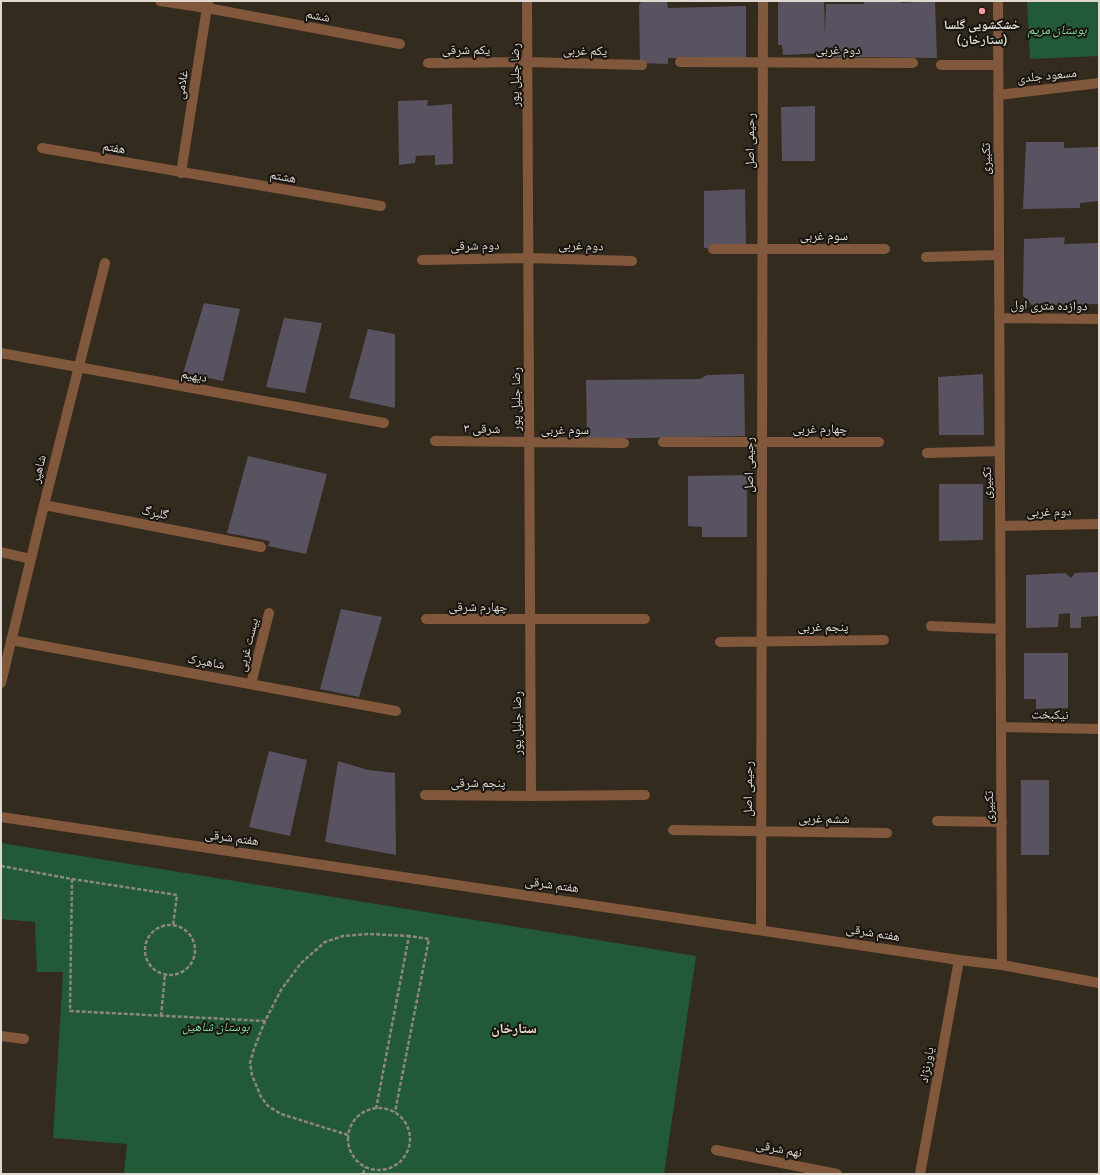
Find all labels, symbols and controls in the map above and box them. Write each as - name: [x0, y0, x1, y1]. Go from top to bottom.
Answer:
- street label: ششم: [305, 6, 331, 26]
- marker: خشکشویی گلسا (ستارخان): [977, 6, 987, 16]
- place label: خشکشویی گلسا (ستارخان): [944, 17, 1020, 48]
- park label: بوستان مریم: [1027, 22, 1087, 38]
- street label: یکم شرقی: [442, 42, 490, 58]
- street label: دوم غربی: [815, 42, 861, 58]
- street label: رضا جلیل پور: [507, 43, 523, 107]
- street label: یکم غربی: [563, 43, 607, 59]
- street label: مسعود جلدی: [1016, 65, 1078, 87]
- street label: غلامی: [172, 69, 192, 101]
- street label: رحیمی اصل: [742, 113, 758, 169]
- street label: هفتم: [101, 138, 127, 158]
- street label: تکبیری: [978, 143, 994, 175]
- street label: هشتم: [268, 167, 298, 187]
- street label: سوم غربی: [800, 228, 848, 244]
- street label: دوم غربی: [558, 237, 604, 255]
- street label: دوم شرقی: [450, 238, 500, 254]
- street label: دوازده متری اول: [1010, 298, 1088, 314]
- street label: دیهیم: [180, 366, 208, 386]
- street label: رضا جلیل پور: [508, 367, 524, 431]
- street label: ۳ شرقی: [463, 421, 501, 437]
- street label: چهارم غربی: [792, 421, 848, 437]
- street label: سوم غربی: [541, 422, 589, 438]
- street label: رحیمی اصل: [741, 437, 757, 493]
- street label: شاهپر: [28, 453, 50, 485]
- street label: تکبیری: [979, 467, 995, 499]
- street label: گلبرگ: [140, 503, 170, 523]
- street label: دوم غربی: [1026, 504, 1072, 520]
- street label: چهارم شرقی: [448, 599, 508, 615]
- street label: بیست غربی: [234, 617, 262, 673]
- street label: پنجم غربی: [797, 619, 849, 635]
- street label: شاهپرک: [186, 651, 226, 673]
- street label: رضا جلیل پور: [509, 691, 525, 755]
- street label: نیکبخت: [1031, 707, 1069, 723]
- street label: رحیمی اصل: [740, 761, 756, 817]
- street label: پنجم شرقی: [451, 775, 505, 791]
- street label: تکبیری: [981, 791, 997, 823]
- street label: ششم غربی: [798, 811, 850, 827]
- street label: هفتم شرقی: [204, 826, 260, 850]
- street label: هفتم شرقی: [524, 873, 580, 897]
- street label: هفتم شرقی: [845, 921, 901, 945]
- park label: بوستان شاهین: [182, 1019, 250, 1035]
- district label: ستارخان: [491, 1021, 537, 1037]
- street label: یاورنژاد: [916, 1046, 938, 1084]
- street label: نهم شرقی: [755, 1137, 803, 1161]

